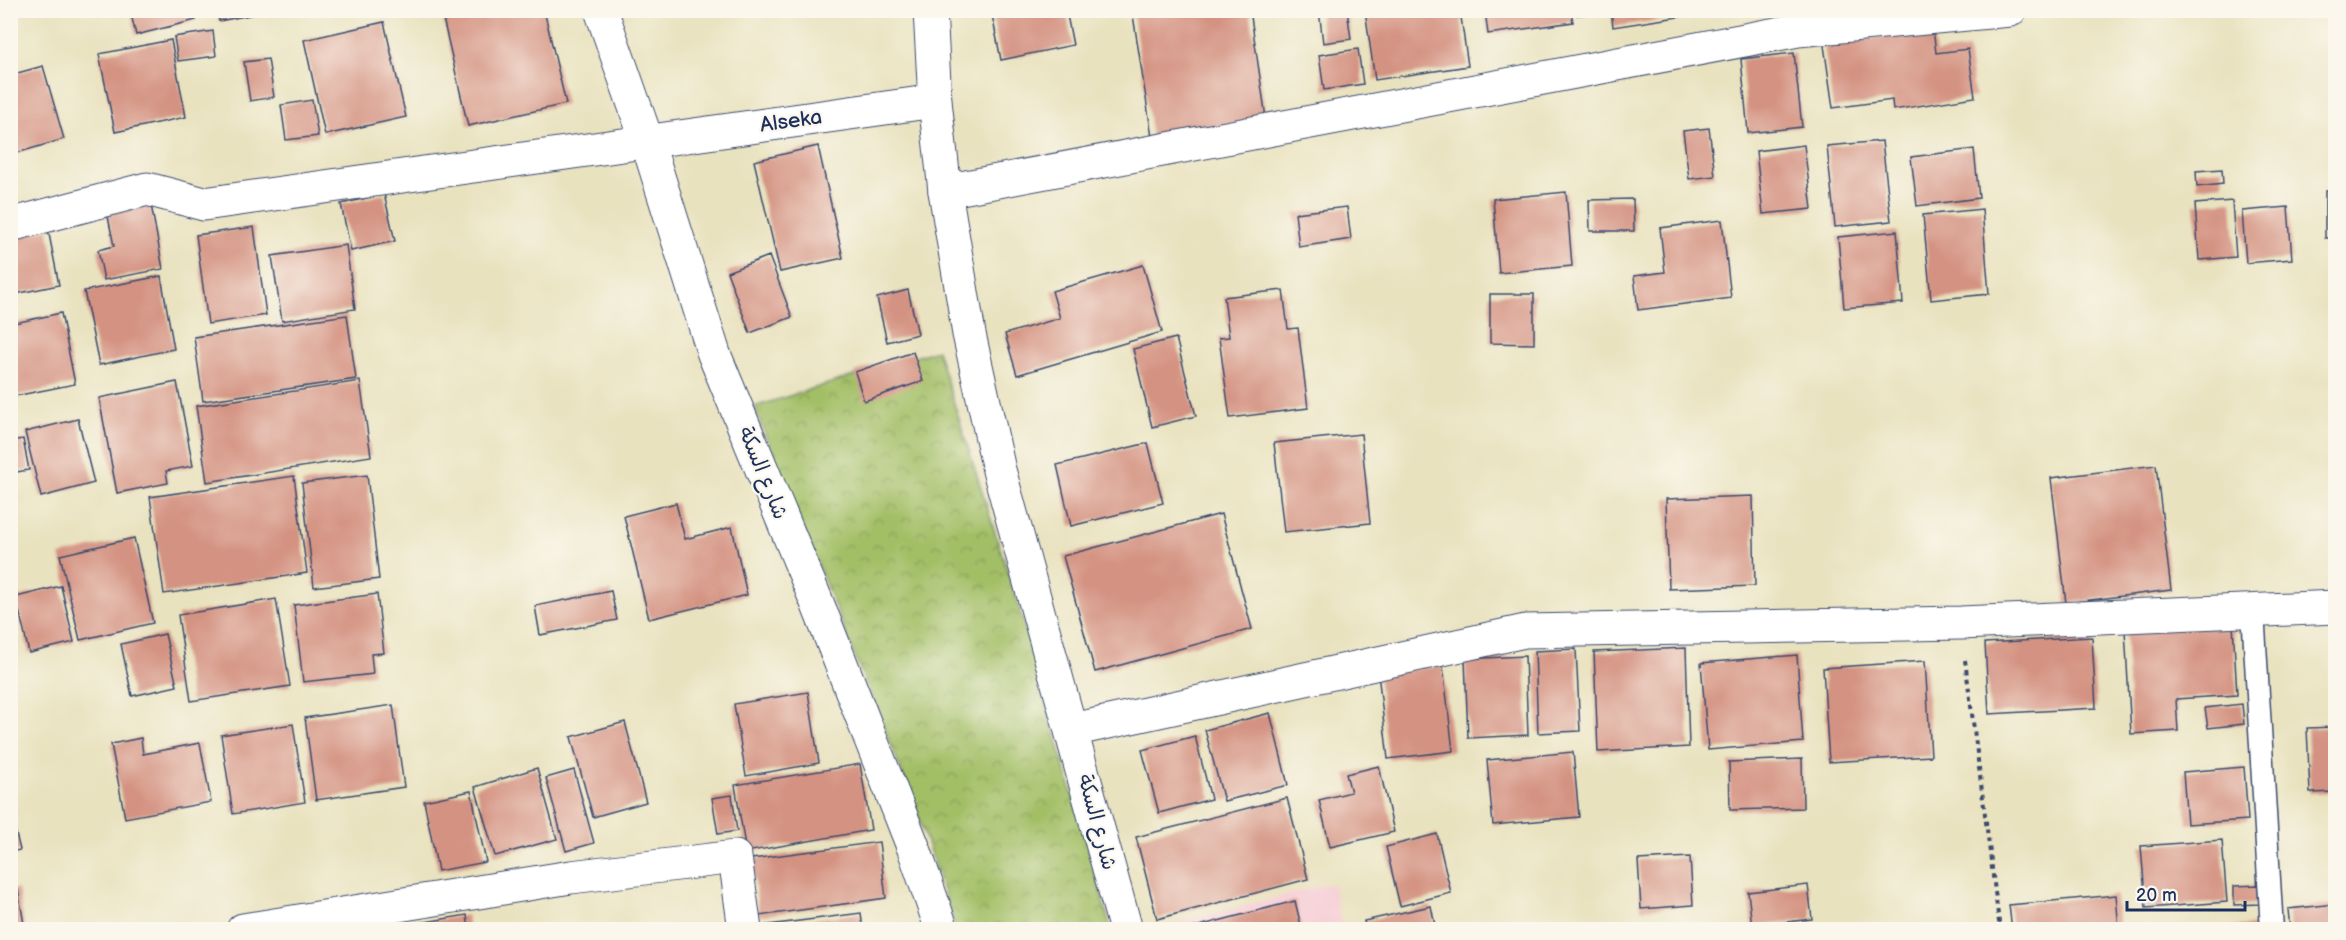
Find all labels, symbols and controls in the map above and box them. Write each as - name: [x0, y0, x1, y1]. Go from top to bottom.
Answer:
- street label: Alseka: [758, 104, 824, 138]
- street label: شارع السكة: [731, 423, 793, 524]
- street label: شارع السكة: [1070, 771, 1122, 873]
- scale bar: [2127, 874, 2246, 912]
- text: 20 m: [2136, 885, 2177, 906]

